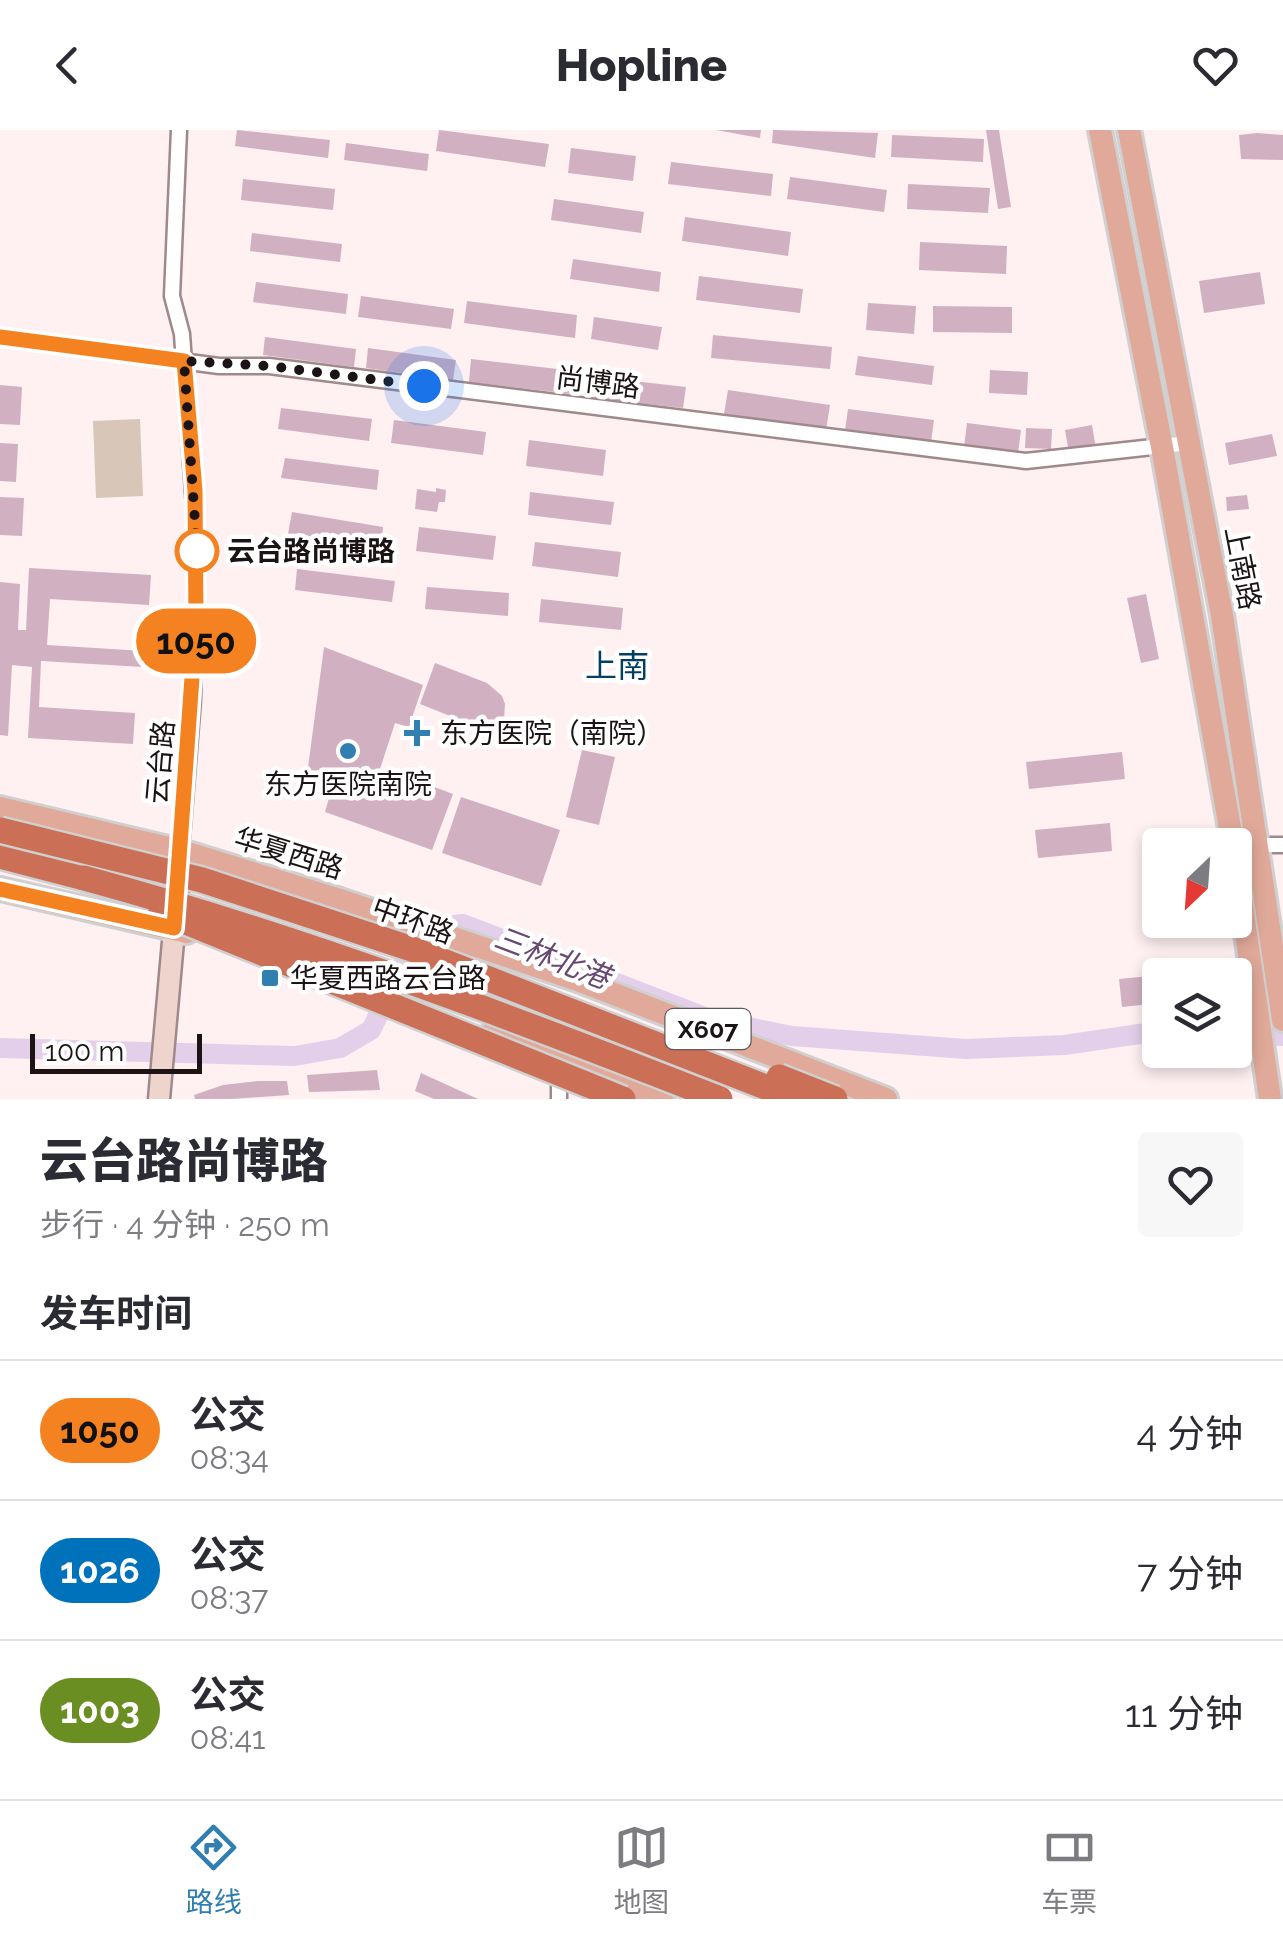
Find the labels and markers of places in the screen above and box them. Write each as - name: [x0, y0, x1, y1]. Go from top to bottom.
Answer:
- marker: 云台路尚博路: [176, 530, 218, 572]
- place label: 云台路尚博路: [227, 535, 395, 568]
- place label: 东方医院（南院）: [440, 717, 664, 750]
- marker: 东方医院（南院）: [404, 720, 430, 746]
- marker: 东方医院南院: [337, 740, 359, 762]
- place label: 东方医院南院: [264, 768, 432, 801]
- place label: 华夏西路云台路: [290, 962, 486, 995]
- marker: 华夏西路云台路: [259, 967, 281, 989]

